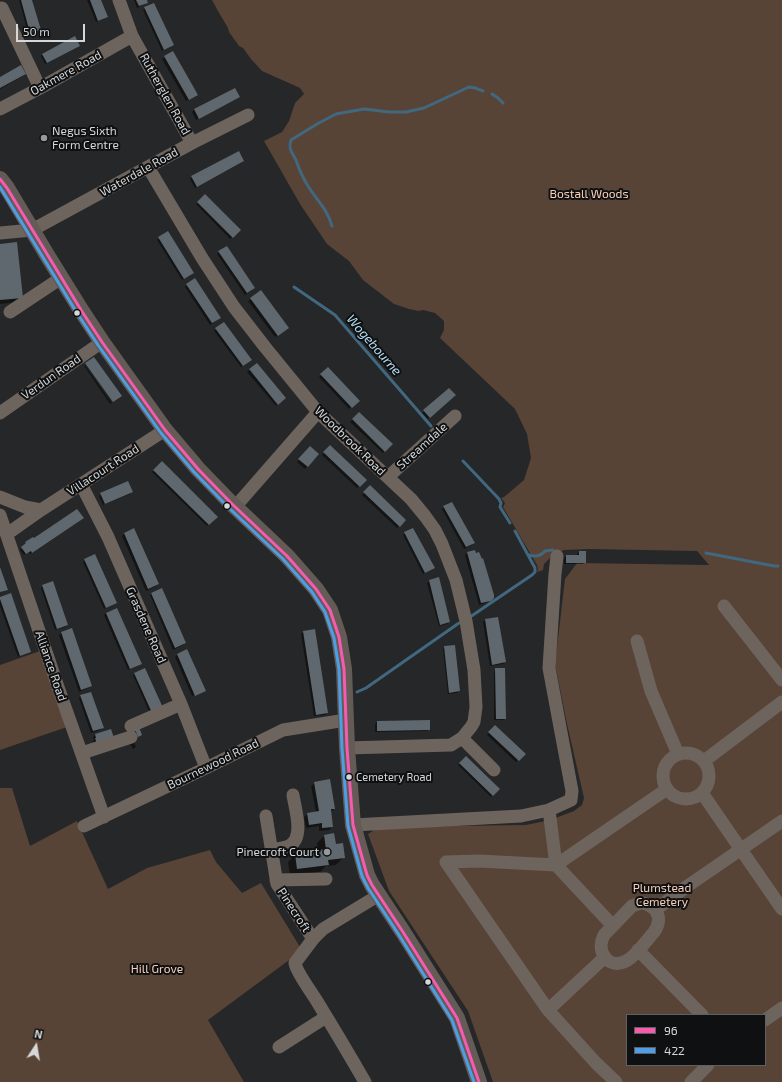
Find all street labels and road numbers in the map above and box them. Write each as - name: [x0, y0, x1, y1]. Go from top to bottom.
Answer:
- street label: Oakmere Road: [28, 48, 104, 98]
- street label: Rutherglen Road: [137, 51, 193, 137]
- street label: Waterdale Road: [97, 145, 181, 199]
- street label: Verdun Road: [19, 351, 83, 403]
- street label: Woodbrook Road: [311, 403, 389, 479]
- street label: Streamdale: [394, 420, 450, 472]
- street label: Villacourt Road: [64, 441, 142, 499]
- street label: Grasdene Road: [123, 585, 169, 665]
- street label: Alliance Road: [32, 629, 70, 703]
- street label: Bournewood Road: [165, 736, 261, 792]
- street label: Pinecroft: [274, 885, 314, 935]

